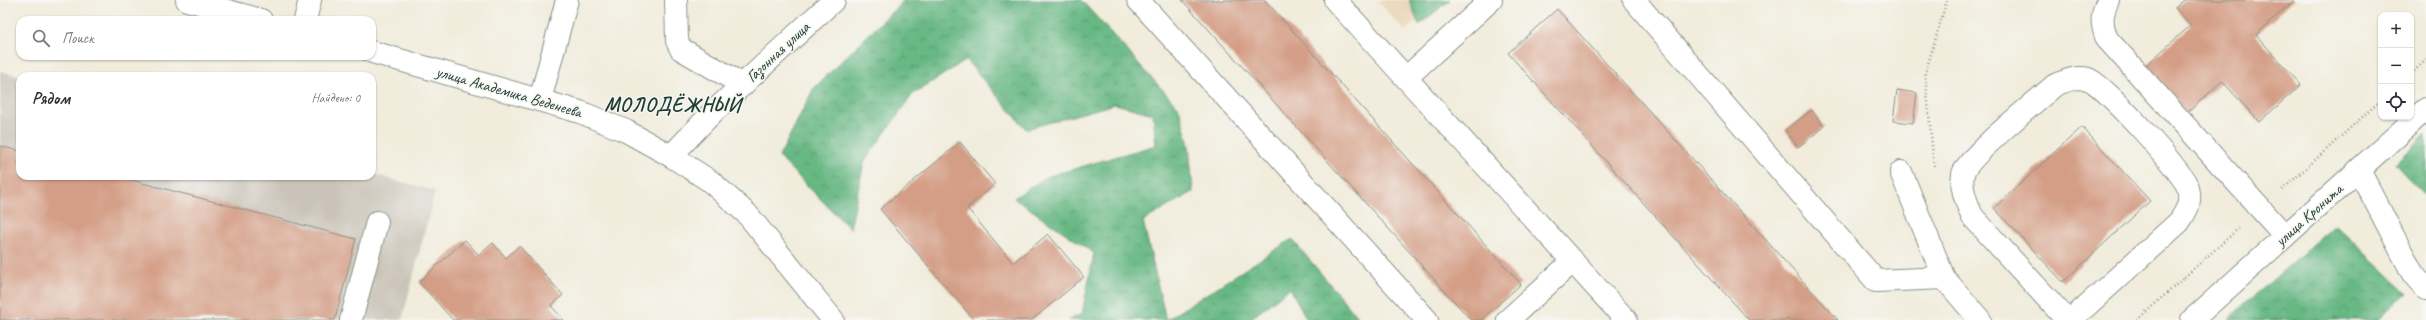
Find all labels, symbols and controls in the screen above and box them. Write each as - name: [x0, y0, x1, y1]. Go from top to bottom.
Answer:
- map controls: [2378, 12, 2414, 120]
- button: +: [2378, 12, 2414, 48]
- search box: [16, 16, 376, 60]
- street label: Газонная улица: [742, 17, 815, 87]
- icon: search: [30, 27, 52, 49]
- text: Поиск: [62, 29, 94, 48]
- button: −: [2378, 48, 2414, 84]
- street label: улица Академика Веденеева: [433, 61, 585, 123]
- button: locate: [2378, 84, 2414, 120]
- text: Рядом: [32, 88, 70, 109]
- text: Найдено: 0: [312, 90, 360, 106]
- district label: МОЛОДЁЖНЫЙ: [605, 92, 744, 117]
- street label: улица Кронита: [2270, 178, 2348, 251]

